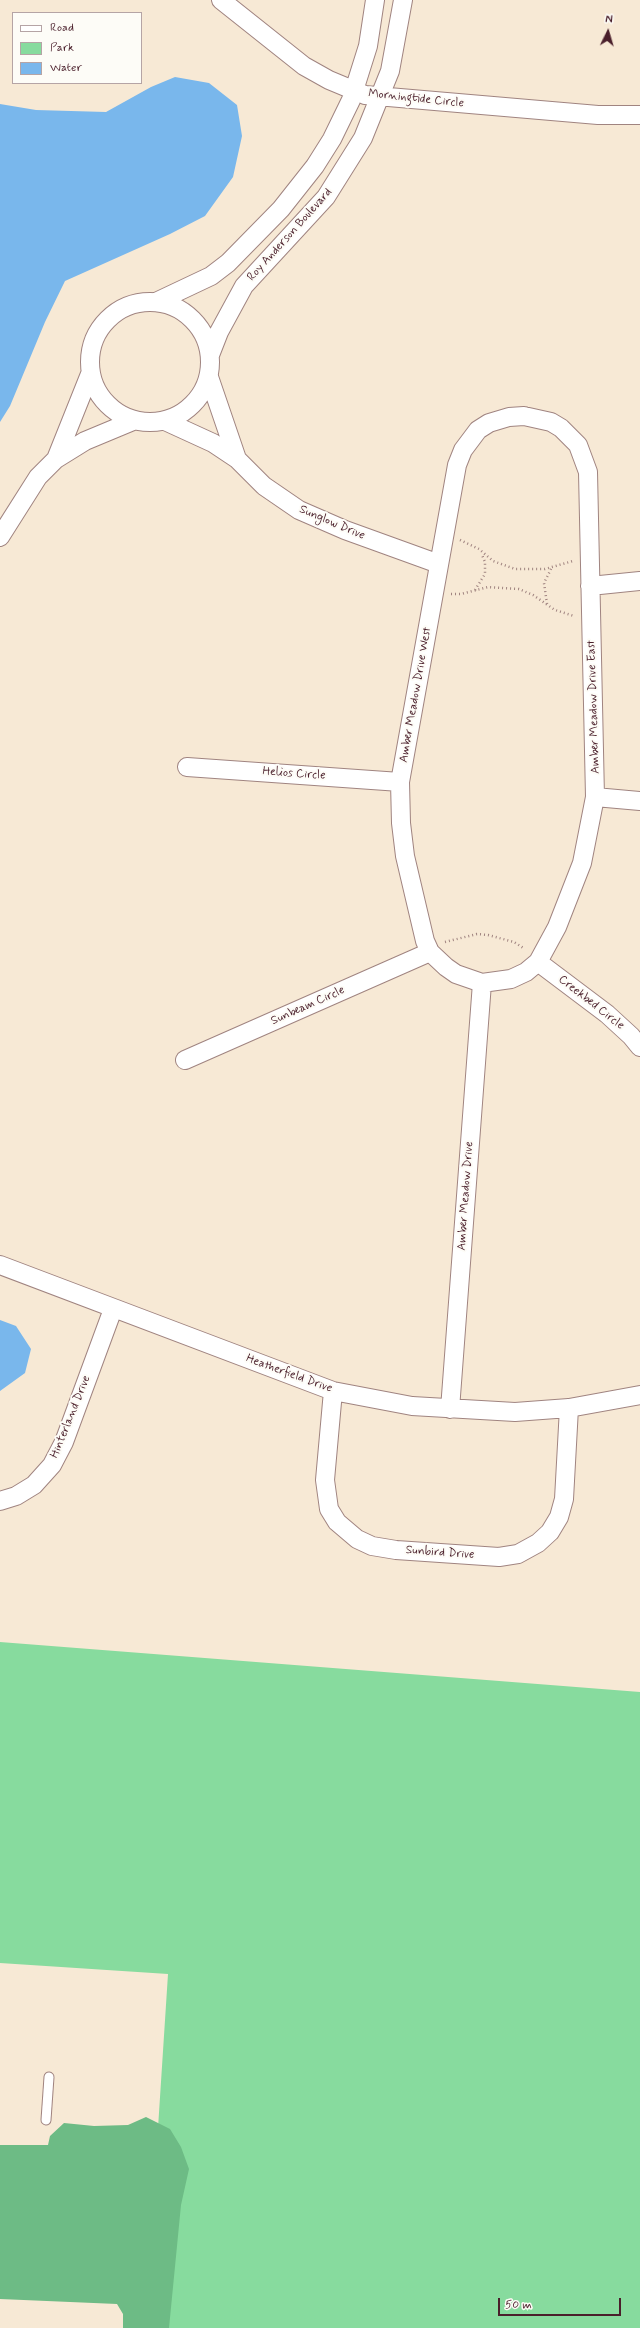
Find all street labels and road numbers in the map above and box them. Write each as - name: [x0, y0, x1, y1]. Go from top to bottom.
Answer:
- street label: Morningtide Circle: [367, 87, 465, 111]
- street label: Roy Anderson Boulevard: [245, 186, 335, 284]
- street label: Sunglow Drive: [297, 503, 367, 543]
- street label: Amber Meadow Drive West: [397, 626, 435, 764]
- street label: Amber Meadow Drive East: [584, 640, 604, 774]
- street label: Helios Circle: [262, 765, 326, 783]
- street label: Creekbed Circle: [555, 973, 627, 1033]
- street label: Sunbeam Circle: [269, 983, 347, 1029]
- street label: Amber Meadow Drive: [455, 1141, 477, 1251]
- street label: Heatherfield Drive: [244, 1352, 334, 1396]
- street label: Hinterland Drive: [48, 1374, 94, 1460]
- street label: Sunbird Drive: [405, 1543, 475, 1563]

